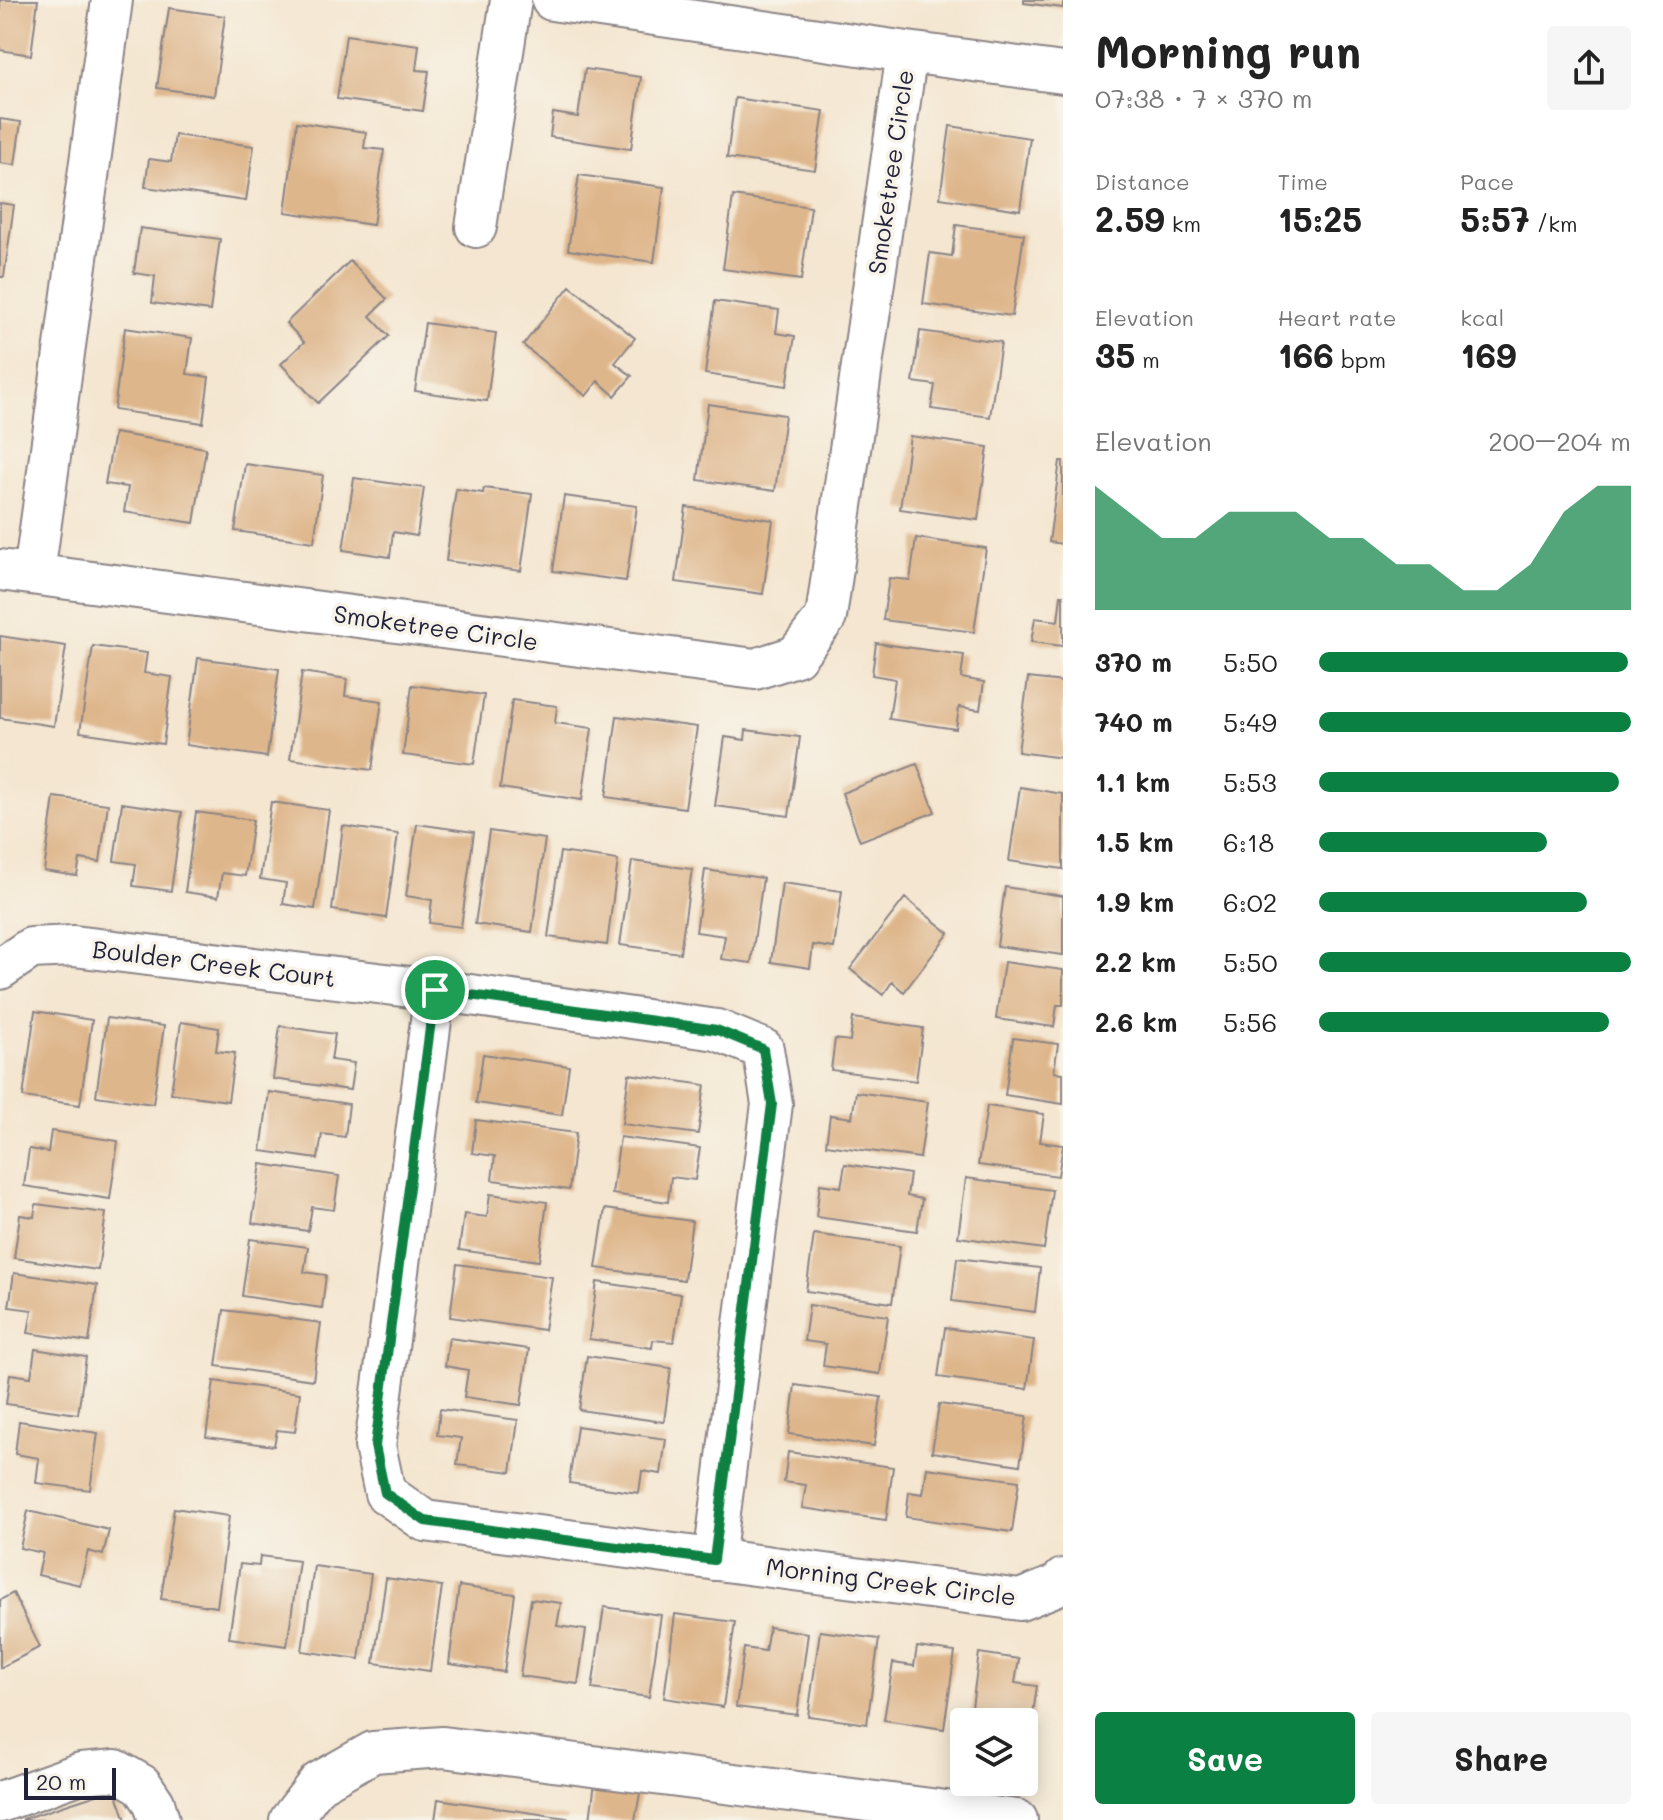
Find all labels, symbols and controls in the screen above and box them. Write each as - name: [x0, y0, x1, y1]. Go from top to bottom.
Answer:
- text: Morning run: [1095, 22, 1361, 79]
- button: share: [1547, 26, 1631, 110]
- street label: Smoketree Circle: [860, 68, 920, 276]
- text: 07:38 · 7 × 370 m: [1095, 81, 1312, 115]
- text: Distance: [1095, 167, 1190, 196]
- text: Time: [1278, 167, 1328, 196]
- text: Pace: [1460, 167, 1514, 196]
- text: 2.59: [1095, 196, 1165, 241]
- text: 15:25: [1278, 196, 1362, 241]
- text: 5:57: [1460, 196, 1530, 241]
- text: km: [1165, 209, 1201, 238]
- text: /km: [1530, 209, 1578, 238]
- text: Elevation: [1095, 303, 1194, 332]
- text: Heart rate: [1278, 303, 1396, 332]
- text: kcal: [1460, 303, 1504, 332]
- text: 35: [1095, 332, 1135, 377]
- text: 166: [1278, 332, 1334, 377]
- text: 169: [1460, 332, 1516, 377]
- text: m: [1135, 345, 1160, 374]
- text: bpm: [1334, 345, 1386, 374]
- text: Elevation: [1095, 424, 1212, 458]
- text: 200–204 m: [1488, 424, 1631, 458]
- street label: Smoketree Circle: [332, 597, 540, 657]
- text: 370 m: [1095, 645, 1172, 679]
- text: 5:50: [1223, 645, 1277, 679]
- text: 740 m: [1095, 705, 1173, 739]
- text: 5:49: [1223, 705, 1277, 739]
- text: 1.1 km: [1095, 765, 1170, 799]
- text: 5:53: [1223, 765, 1277, 799]
- text: 1.5 km: [1095, 825, 1174, 859]
- text: 6:18: [1223, 825, 1274, 859]
- text: 1.9 km: [1095, 885, 1174, 919]
- text: 6:02: [1223, 885, 1277, 919]
- street label: Boulder Creek Court: [91, 933, 337, 993]
- text: 2.2 km: [1095, 945, 1176, 979]
- text: 5:50: [1223, 945, 1277, 979]
- pin: [401, 956, 469, 1024]
- icon: arrive: [413, 968, 457, 1012]
- text: 2.6 km: [1095, 1005, 1177, 1039]
- text: 5:56: [1223, 1005, 1277, 1039]
- street label: Morning Creek Circle: [764, 1550, 1018, 1612]
- map controls: [950, 1708, 1038, 1796]
- button: layers: [950, 1708, 1038, 1796]
- button: Save: [1095, 1712, 1355, 1804]
- button: Share: [1371, 1712, 1631, 1804]
- scale bar: [24, 1764, 116, 1800]
- text: 20 m: [36, 1767, 86, 1796]

